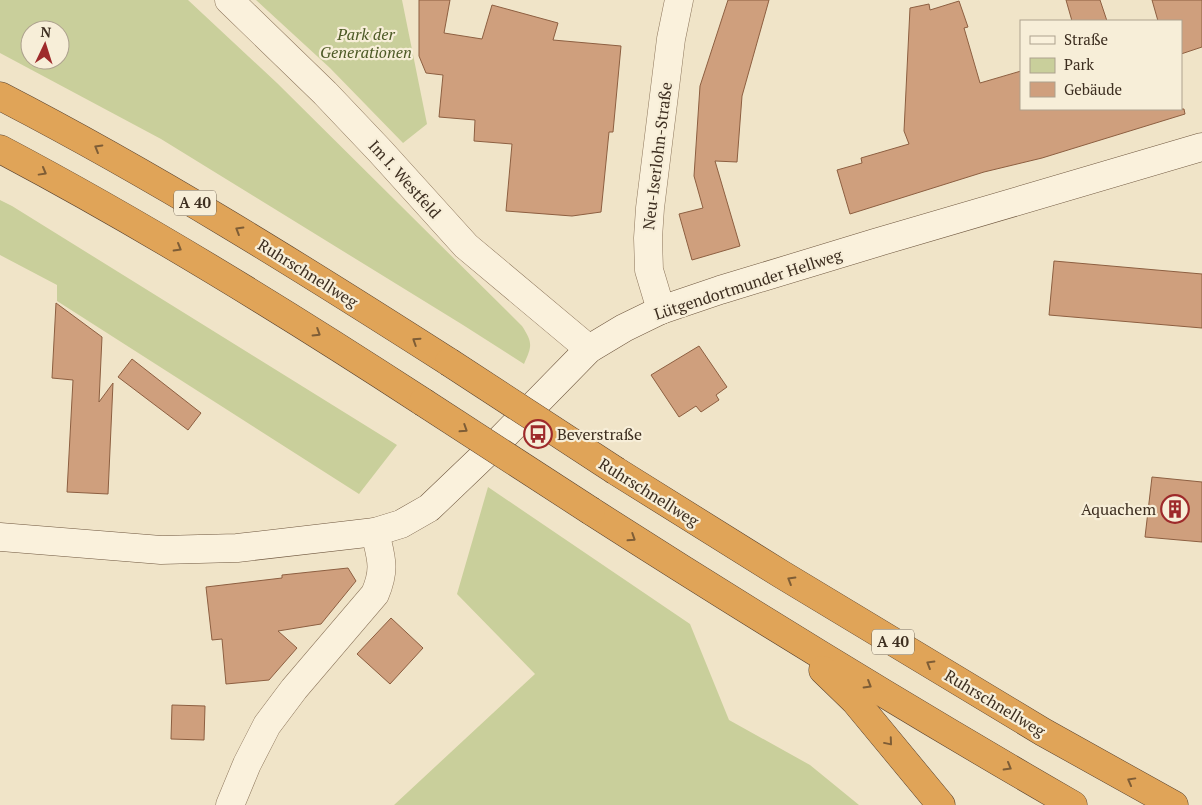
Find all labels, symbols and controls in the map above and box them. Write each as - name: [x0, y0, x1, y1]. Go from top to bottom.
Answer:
- north arrow: [20, 20, 70, 70]
- legend: [1020, 20, 1182, 110]
- text: N: [40, 22, 52, 41]
- park label: Park der Generationen: [320, 23, 412, 63]
- text: Straße: [1064, 29, 1108, 49]
- text: Park: [1064, 54, 1094, 74]
- text: Gebäude: [1064, 79, 1122, 99]
- street label: Neu-Iserlohn-Straße: [637, 81, 677, 231]
- street label: Im I. Westfeld: [364, 135, 446, 223]
- one-way arrow: [95, 144, 104, 154]
- one-way arrow: [38, 165, 47, 175]
- road number: A 40: [174, 190, 216, 216]
- one-way arrow: [235, 226, 244, 236]
- street label: Ruhrschnellweg: [254, 234, 363, 313]
- one-way arrow: [173, 242, 182, 252]
- street label: Lütgendortmunder Hellweg: [651, 243, 845, 325]
- one-way arrow: [311, 327, 320, 337]
- one-way arrow: [413, 338, 422, 347]
- bus stop icon: Beverstraße: [523, 419, 553, 449]
- one-way arrow: [458, 423, 468, 432]
- place label: Beverstraße: [557, 423, 642, 445]
- street label: Ruhrschnellweg: [595, 453, 704, 532]
- building icon: Aquachem: [1160, 494, 1190, 524]
- place label: Aquachem: [1081, 498, 1156, 520]
- one-way arrow: [627, 531, 636, 541]
- one-way arrow: [787, 577, 796, 587]
- road number: A 40: [872, 630, 914, 654]
- one-way arrow: [927, 661, 936, 671]
- street label: Ruhrschnellweg: [941, 664, 1050, 742]
- one-way arrow: [862, 678, 871, 688]
- one-way arrow: [883, 736, 892, 745]
- one-way arrow: [1002, 761, 1011, 771]
- one-way arrow: [1127, 777, 1136, 787]

